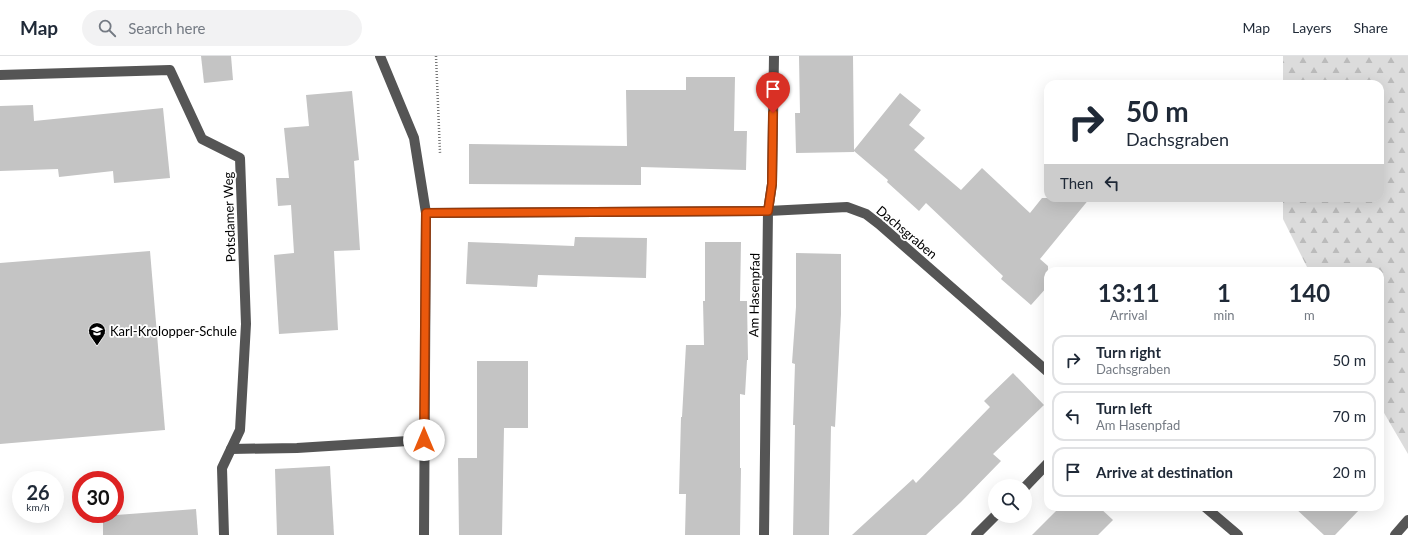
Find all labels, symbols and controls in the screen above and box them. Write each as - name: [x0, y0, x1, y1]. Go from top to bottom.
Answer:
- search box: [82, 10, 362, 46]
- text: Map: [20, 16, 58, 39]
- icon: search: [96, 17, 118, 39]
- text: Search here: [128, 19, 206, 37]
- text: Map: [1242, 19, 1270, 36]
- text: Layers: [1292, 19, 1332, 36]
- text: Share: [1354, 19, 1388, 36]
- pin: [756, 72, 790, 113]
- icon: arrive: [762, 78, 784, 100]
- text: 50 m: [1126, 94, 1189, 128]
- icon: right: [1060, 96, 1112, 148]
- text: Dachsgraben: [1126, 128, 1229, 150]
- street label: Potsdamer Weg: [219, 171, 239, 262]
- icon: left: [1101, 172, 1123, 194]
- text: Then: [1060, 174, 1093, 192]
- street label: Dachsgraben: [873, 202, 941, 262]
- street label: Am Hasenpfad: [745, 253, 763, 337]
- text: 13:11: [1098, 278, 1160, 307]
- text: 1: [1217, 278, 1231, 307]
- text: 140: [1288, 278, 1330, 307]
- text: Arrival: [1110, 307, 1147, 323]
- text: min: [1214, 307, 1235, 323]
- text: m: [1304, 307, 1315, 323]
- school or university icon: Karl-Krolopper-Schule: [87, 321, 107, 346]
- place label: Karl-Krolopper-Schule: [110, 323, 237, 339]
- text: Turn right: [1096, 343, 1161, 361]
- icon: right: [1062, 349, 1084, 371]
- text: 50 m: [1332, 351, 1366, 369]
- text: Dachsgraben: [1096, 361, 1170, 377]
- text: Turn left: [1096, 399, 1152, 417]
- icon: left: [1062, 405, 1084, 427]
- text: 70 m: [1332, 407, 1366, 425]
- text: Am Hasenpfad: [1096, 417, 1180, 433]
- position arrow: [403, 419, 445, 461]
- icon: arrive: [1062, 461, 1084, 483]
- text: Arrive at destination: [1096, 463, 1233, 481]
- text: 20 m: [1332, 463, 1366, 481]
- speed limit sign: 30: [72, 471, 124, 523]
- map controls: [988, 479, 1032, 523]
- button: search: [988, 479, 1032, 523]
- text: 26: [26, 480, 50, 504]
- text: km/h: [26, 501, 50, 513]

